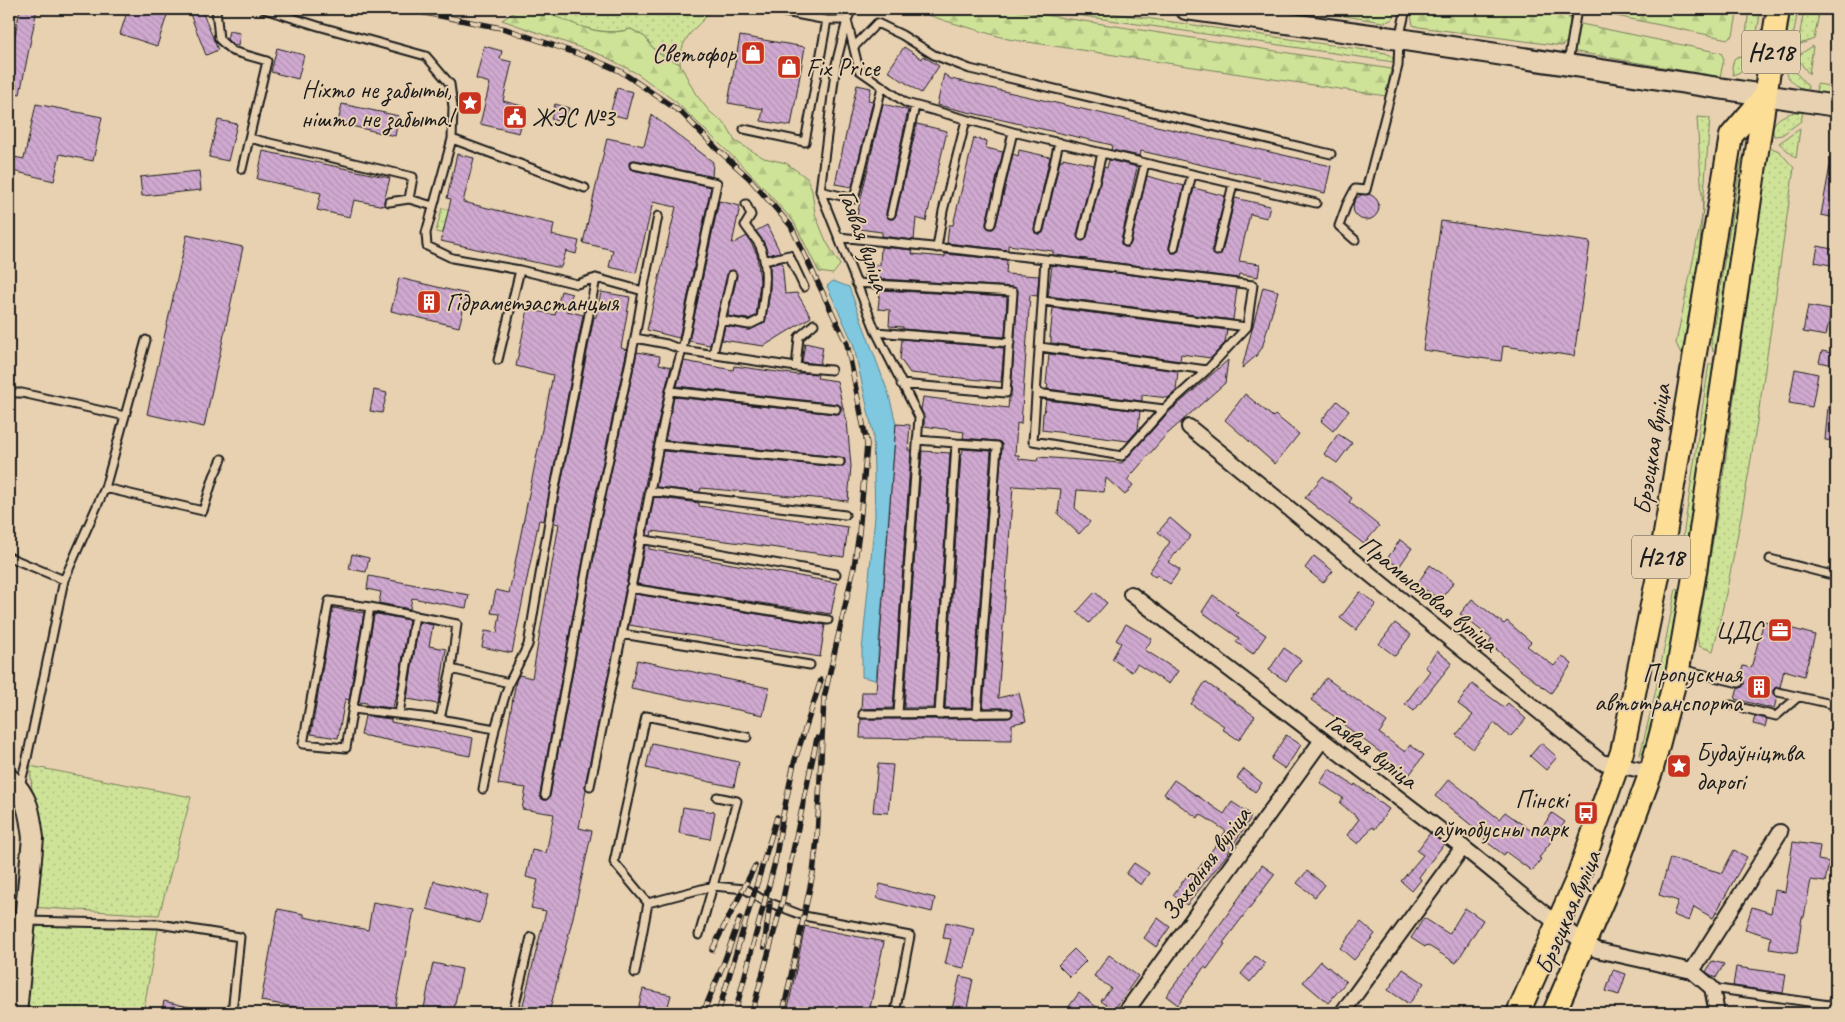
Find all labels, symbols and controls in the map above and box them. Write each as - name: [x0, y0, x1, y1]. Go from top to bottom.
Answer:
- road number: Н218: [1742, 31, 1800, 74]
- place label: Светофор: [652, 38, 738, 70]
- shop icon: Светофор: [740, 40, 766, 66]
- place label: Fix Price: [806, 52, 881, 84]
- shop icon: Fix Price: [776, 54, 802, 80]
- place label: Ніхто не забыты, нішто не забыта!: [301, 74, 457, 136]
- place icon: Ніхто не забыты, нішто не забыта!: [457, 90, 483, 116]
- place label: ЖЭС №3: [532, 102, 616, 134]
- public building icon: ЖЭС №3: [502, 104, 528, 130]
- street label: Гаявая вуліца: [831, 184, 898, 298]
- place label: Гідраметэастанцыя: [446, 287, 619, 319]
- building icon: Гідраметэастанцыя: [416, 289, 442, 315]
- street label: Брэсцкая вуліца: [1626, 380, 1678, 517]
- street label: Прамысловая вуліца: [1352, 528, 1506, 661]
- road number: Н218: [1632, 536, 1690, 578]
- place label: ЦДС: [1716, 615, 1765, 647]
- office icon: ЦДС: [1767, 617, 1793, 643]
- place label: Пропускная автотранспорта: [1594, 658, 1744, 719]
- building icon: Пропускная автотранспорта: [1746, 674, 1772, 700]
- street label: Гаявая вуліца: [1319, 706, 1426, 797]
- place label: Будаўніцтва дарогі: [1696, 737, 1806, 798]
- place icon: Будаўніцтва дарогі: [1666, 753, 1692, 779]
- place label: Пінскі аўтобусны парк: [1433, 784, 1571, 845]
- street label: Заходняя вуліца: [1154, 799, 1259, 927]
- bus stop icon: Пінскі аўтобусны парк: [1573, 800, 1599, 826]
- street label: Брэсцкая вуліца: [1527, 844, 1609, 979]

